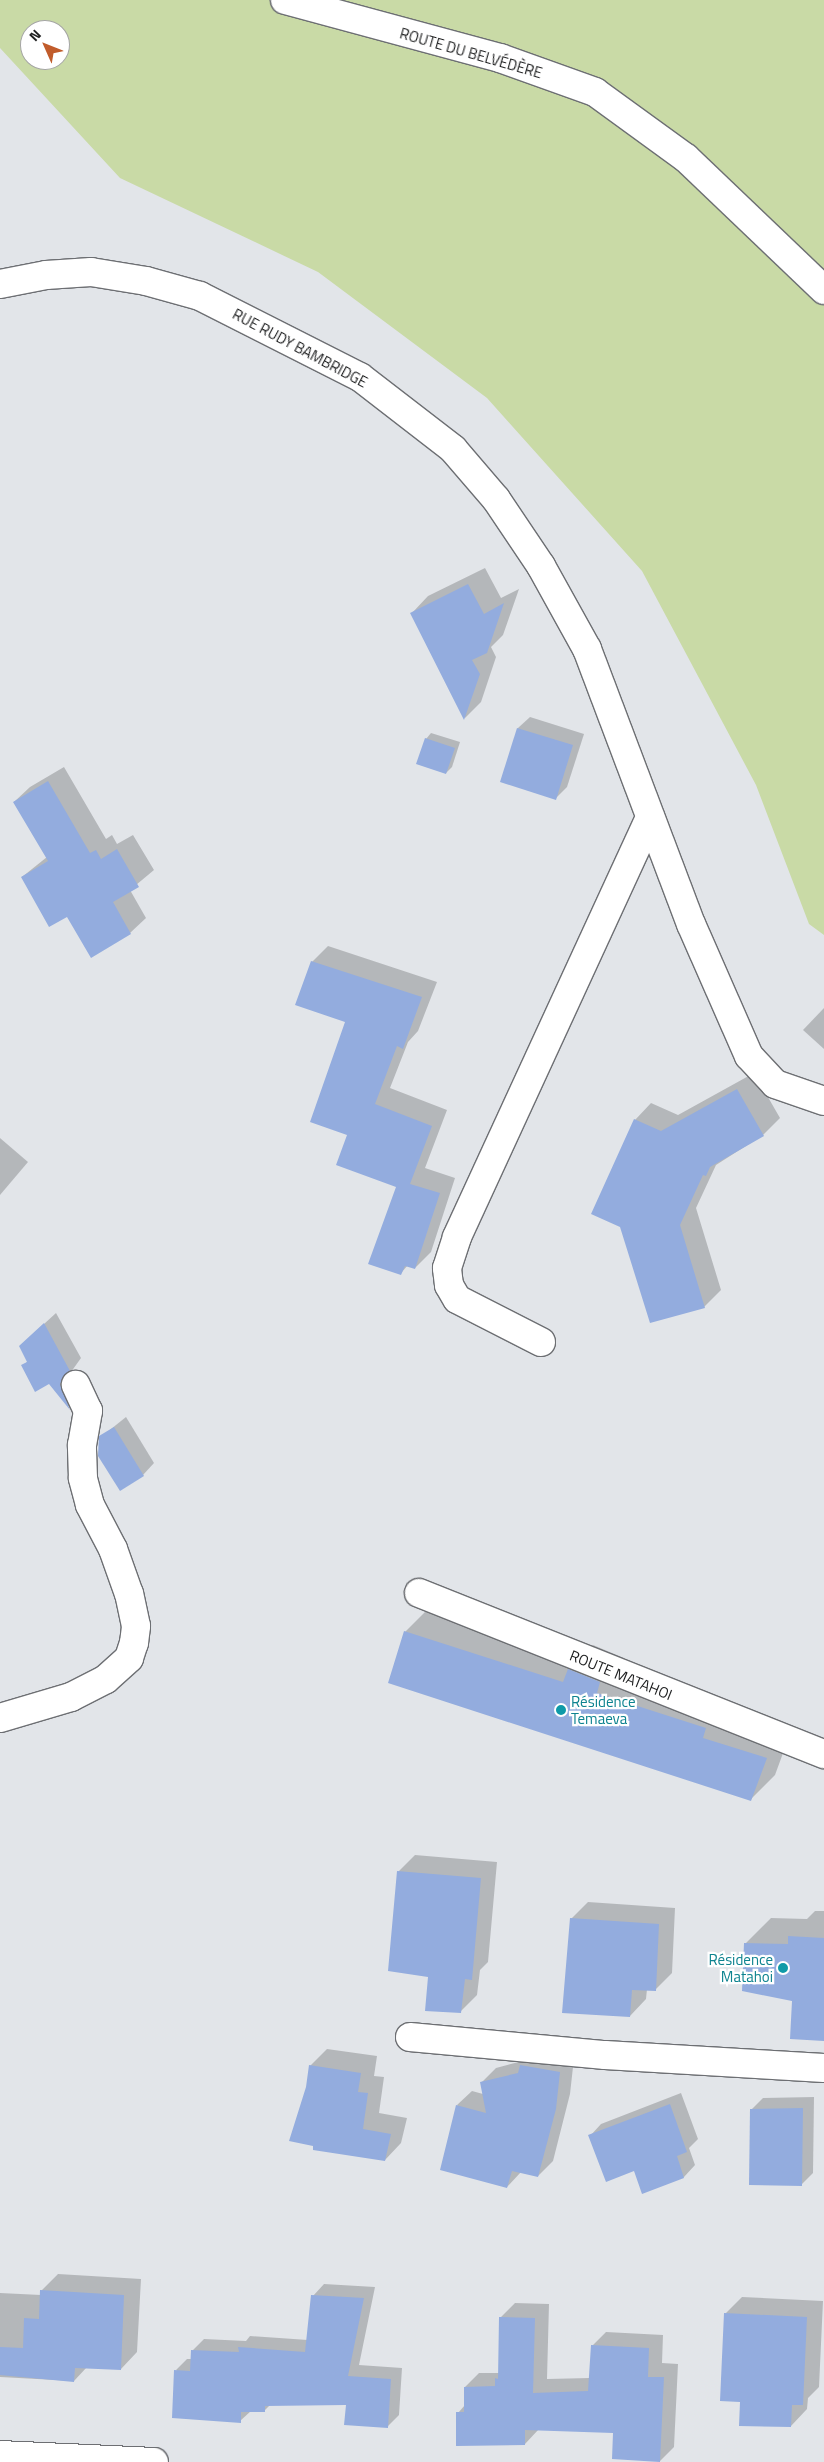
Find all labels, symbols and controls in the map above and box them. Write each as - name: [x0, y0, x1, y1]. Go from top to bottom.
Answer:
- north arrow: [20, 20, 70, 70]
- text: N: [24, 24, 45, 46]
- street label: ROUTE DU BELVÉDÈRE: [398, 24, 544, 82]
- street label: RUE RUDY BAMBRIDGE: [230, 305, 370, 391]
- street label: ROUTE MATAHOI: [567, 1646, 675, 1704]
- place label: Résidence Temaeva: [571, 1692, 636, 1727]
- marker: Résidence Temaeva: [555, 1704, 567, 1716]
- place label: Résidence Matahoi: [708, 1950, 773, 1985]
- marker: Résidence Matahoi: [777, 1962, 789, 1974]

